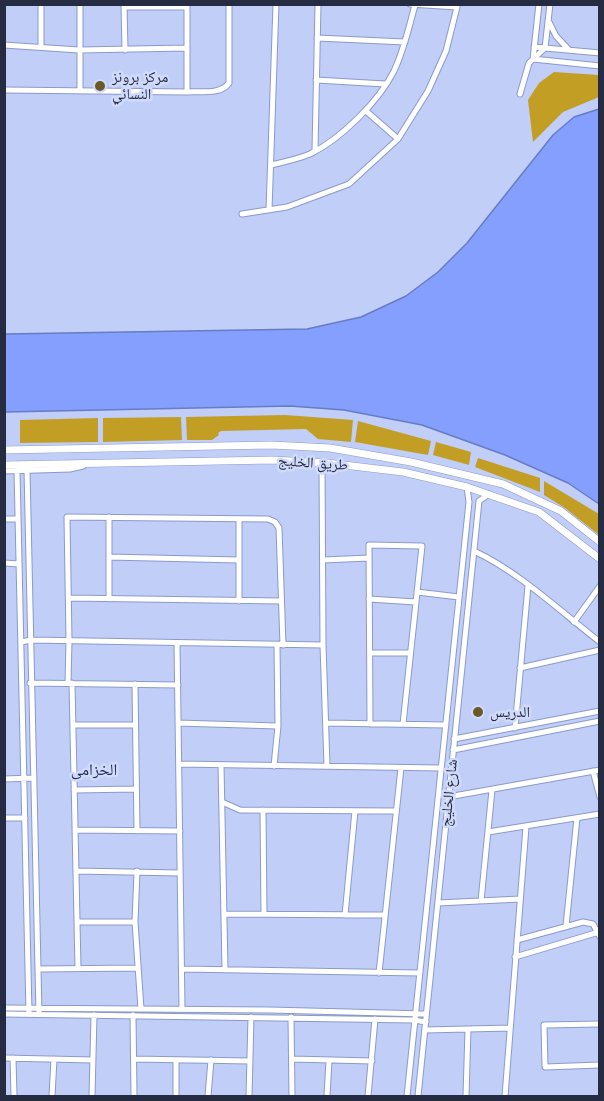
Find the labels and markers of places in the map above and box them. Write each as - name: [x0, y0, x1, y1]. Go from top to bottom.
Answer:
- place label: مركز برونز النسائي: [112, 68, 168, 103]
- marker: مركز برونز النسائي: [93, 79, 107, 93]
- place label: الدريس: [490, 703, 530, 721]
- marker: الدريس: [471, 705, 485, 719]

